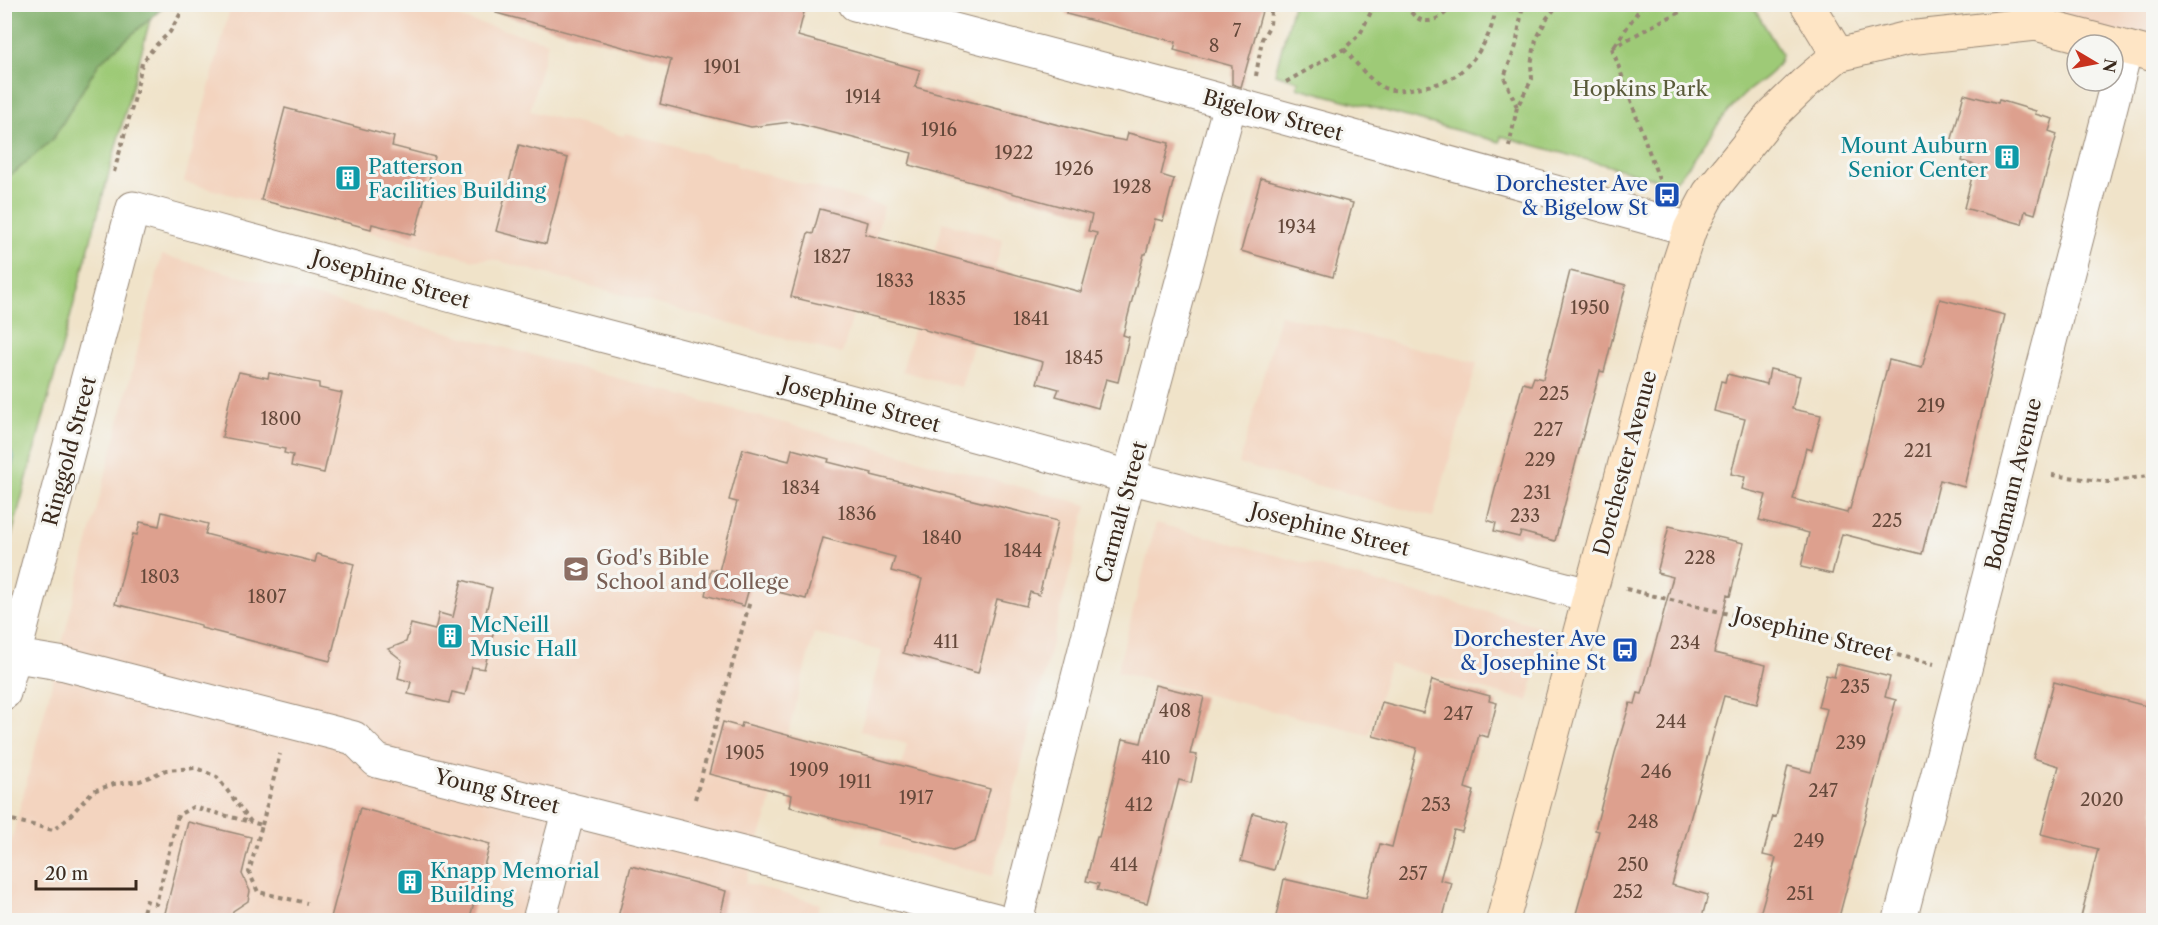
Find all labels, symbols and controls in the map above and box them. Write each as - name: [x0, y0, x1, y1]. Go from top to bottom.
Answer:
- house number: 7: [1233, 20, 1242, 42]
- north arrow: [2065, 33, 2125, 93]
- house number: 8: [1209, 35, 1219, 57]
- house number: 1901: [703, 56, 741, 78]
- text: N: [2099, 57, 2121, 74]
- park label: Hopkins Park: [1572, 76, 1709, 101]
- street label: Bigelow Street: [1200, 84, 1346, 146]
- house number: 1914: [845, 86, 881, 108]
- house number: 1916: [921, 119, 957, 141]
- place label: Mount Auburn Senior Center: [1840, 133, 1988, 182]
- house number: 1922: [995, 142, 1033, 164]
- building icon: Mount Auburn Senior Center: [1992, 142, 2022, 172]
- place label: Patterson Facilities Building: [368, 154, 547, 203]
- house number: 1926: [1054, 158, 1094, 180]
- building icon: Patterson Facilities Building: [333, 163, 363, 193]
- place label: Dorchester Ave & Bigelow St: [1495, 171, 1649, 220]
- house number: 1928: [1112, 176, 1152, 198]
- bus stop icon: Dorchester Ave & Bigelow St: [1652, 180, 1682, 210]
- house number: 1934: [1278, 216, 1316, 238]
- street label: Josephine Street: [306, 244, 474, 314]
- house number: 1827: [813, 246, 851, 268]
- house number: 1833: [876, 270, 914, 292]
- house number: 1835: [928, 288, 966, 310]
- house number: 1950: [1570, 297, 1610, 319]
- house number: 1841: [1013, 308, 1050, 330]
- house number: 1845: [1065, 347, 1103, 369]
- street label: Dorchester Avenue: [1588, 368, 1662, 558]
- street label: Josephine Street: [776, 370, 944, 437]
- street label: Ringgold Street: [37, 373, 101, 529]
- house number: 225: [1539, 383, 1569, 405]
- house number: 219: [1917, 395, 1945, 417]
- street label: Bodmann Avenue: [1980, 395, 2046, 573]
- house number: 1800: [260, 408, 302, 430]
- house number: 227: [1533, 419, 1563, 441]
- street label: Carmalt Street: [1090, 438, 1152, 586]
- house number: 221: [1904, 440, 1933, 462]
- house number: 229: [1524, 449, 1556, 471]
- house number: 1834: [782, 477, 820, 499]
- house number: 231: [1523, 482, 1551, 504]
- street label: Josephine Street: [1245, 496, 1413, 561]
- house number: 1836: [838, 503, 876, 525]
- house number: 233: [1510, 505, 1540, 527]
- house number: 225: [1872, 510, 1902, 532]
- house number: 1840: [922, 527, 962, 549]
- house number: 1844: [1003, 540, 1043, 562]
- place label: God's Bible School and College: [596, 545, 789, 594]
- house number: 228: [1684, 547, 1716, 569]
- school or university icon: God's Bible School and College: [561, 554, 591, 584]
- house number: 1803: [140, 566, 180, 588]
- house number: 1807: [248, 586, 286, 608]
- street label: Josephine Street: [1728, 601, 1896, 666]
- place label: McNeill Music Hall: [470, 612, 577, 661]
- building icon: McNeill Music Hall: [435, 621, 465, 651]
- place label: Dorchester Ave & Josephine St: [1453, 626, 1607, 675]
- house number: 411: [933, 631, 959, 653]
- house number: 234: [1670, 632, 1700, 654]
- bus stop icon: Dorchester Ave & Josephine St: [1610, 635, 1640, 665]
- house number: 235: [1840, 676, 1870, 698]
- house number: 408: [1159, 700, 1191, 722]
- house number: 247: [1443, 703, 1473, 725]
- house number: 244: [1655, 711, 1687, 733]
- house number: 239: [1836, 732, 1866, 754]
- house number: 1905: [725, 742, 765, 764]
- house number: 410: [1141, 747, 1171, 769]
- house number: 1909: [789, 759, 829, 781]
- house number: 246: [1640, 761, 1672, 783]
- street label: Young Street: [431, 763, 563, 819]
- house number: 1911: [838, 771, 872, 793]
- house number: 247: [1808, 780, 1838, 802]
- house number: 1917: [899, 787, 933, 809]
- house number: 2020: [2080, 789, 2124, 811]
- house number: 412: [1125, 794, 1153, 816]
- house number: 253: [1421, 794, 1451, 816]
- house number: 248: [1627, 811, 1659, 833]
- house number: 249: [1793, 830, 1825, 852]
- scale bar: [36, 853, 136, 891]
- house number: 414: [1110, 854, 1138, 876]
- house number: 250: [1617, 854, 1649, 876]
- place label: Knapp Memorial Building: [430, 858, 600, 907]
- text: 20 m: [45, 863, 89, 885]
- house number: 257: [1399, 863, 1428, 885]
- building icon: Knapp Memorial Building: [395, 867, 425, 897]
- house number: 252: [1613, 881, 1643, 903]
- house number: 251: [1786, 883, 1814, 905]

